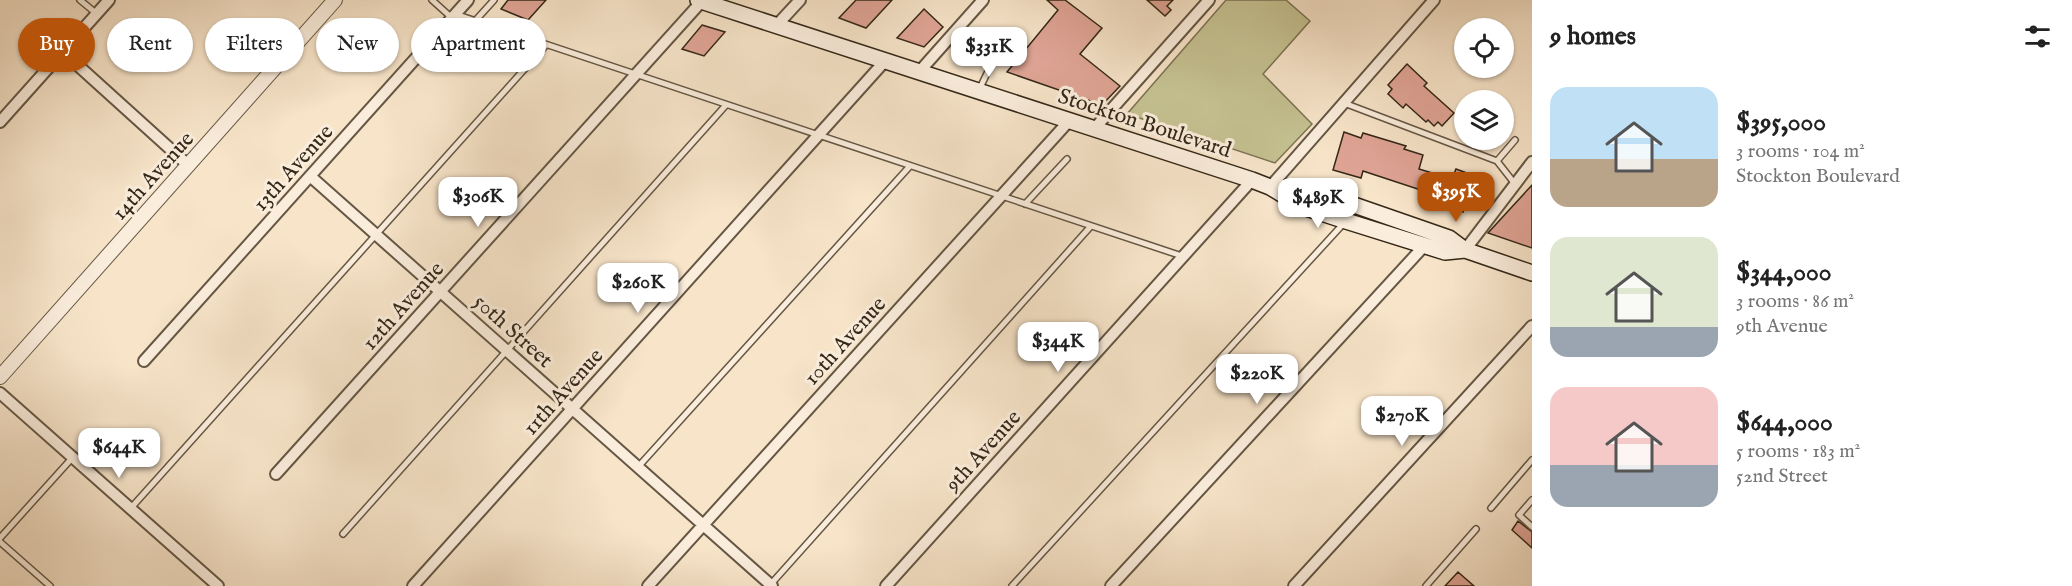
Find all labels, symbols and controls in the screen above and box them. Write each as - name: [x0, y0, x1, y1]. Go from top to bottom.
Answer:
- chip: Buy: [18, 18, 95, 72]
- chip: Rent: [107, 18, 193, 72]
- chip: Filters: [205, 18, 304, 72]
- chip: New: [316, 18, 399, 72]
- chip: Apartment: [411, 18, 546, 72]
- map controls: [1454, 18, 1514, 150]
- button: locate: [1454, 18, 1514, 78]
- text: 9 homes: [1550, 20, 1636, 53]
- icon: filters: [2021, 20, 2054, 53]
- pin: $331K: [947, 27, 1031, 78]
- text: $331K: [965, 34, 1013, 59]
- street label: Stockton Boulevard: [1054, 83, 1235, 165]
- button: layers: [1454, 90, 1514, 150]
- text: $395,000: [1736, 106, 1826, 139]
- icon: home: [1598, 111, 1670, 183]
- street label: 13th Avenue: [247, 119, 340, 218]
- street label: 14th Avenue: [106, 126, 201, 227]
- text: 3 rooms · 104 m²: [1736, 139, 1865, 164]
- text: Stockton Boulevard: [1736, 164, 1900, 189]
- pin: $395K: [1414, 172, 1498, 223]
- pin: $306K: [436, 177, 520, 228]
- pin: $489K: [1276, 178, 1360, 229]
- text: $395K: [1432, 179, 1480, 204]
- text: $306K: [452, 184, 504, 209]
- text: $489K: [1292, 185, 1344, 210]
- street label: 12th Avenue: [356, 256, 451, 357]
- text: $344,000: [1736, 256, 1832, 289]
- icon: home: [1598, 261, 1670, 333]
- pin: $260K: [596, 263, 680, 314]
- text: $260K: [611, 270, 665, 295]
- street label: 50th Street: [467, 288, 559, 375]
- text: 3 rooms · 86 m²: [1736, 289, 1854, 314]
- street label: 10th Avenue: [798, 291, 893, 392]
- text: 9th Avenue: [1736, 314, 1828, 339]
- pin: $344K: [1016, 322, 1100, 373]
- text: $344K: [1032, 329, 1084, 354]
- street label: 11th Avenue: [517, 343, 610, 442]
- pin: $220K: [1215, 354, 1299, 405]
- text: $220K: [1230, 361, 1284, 386]
- pin: $270K: [1360, 396, 1444, 447]
- text: $270K: [1375, 403, 1429, 428]
- street label: 9th Avenue: [939, 404, 1028, 499]
- text: $644,000: [1736, 406, 1833, 439]
- icon: home: [1598, 411, 1670, 483]
- pin: $644K: [77, 428, 161, 479]
- text: $644K: [92, 435, 146, 460]
- text: 5 rooms · 183 m²: [1736, 439, 1860, 464]
- text: 52nd Street: [1736, 464, 1828, 489]

